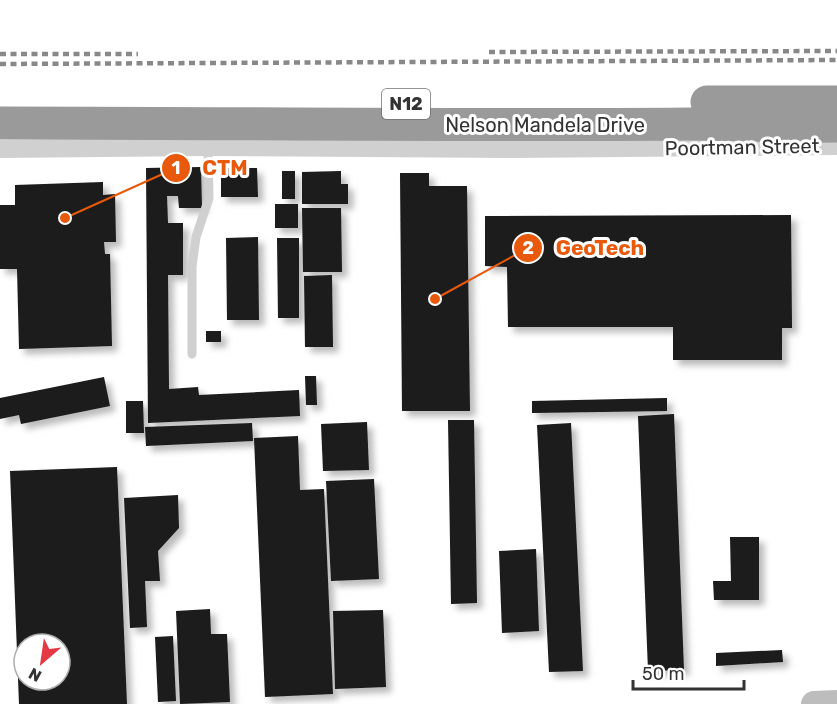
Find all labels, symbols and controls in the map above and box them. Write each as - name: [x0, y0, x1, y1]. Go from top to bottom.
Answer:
- road number: N12: [382, 89, 430, 119]
- street label: Nelson Mandela Drive: [445, 113, 645, 137]
- street label: Poortman Street: [664, 134, 820, 160]
- callout: CTM: [161, 148, 260, 187]
- text: CTM: [202, 155, 248, 180]
- text: 1: [172, 157, 180, 179]
- callout: GeoTech: [513, 228, 656, 267]
- text: GeoTech: [556, 235, 644, 260]
- text: 2: [522, 237, 534, 259]
- north arrow: [12, 632, 72, 692]
- scale bar: [633, 653, 744, 691]
- text: 50 m: [642, 663, 685, 685]
- text: N: [25, 664, 45, 686]

